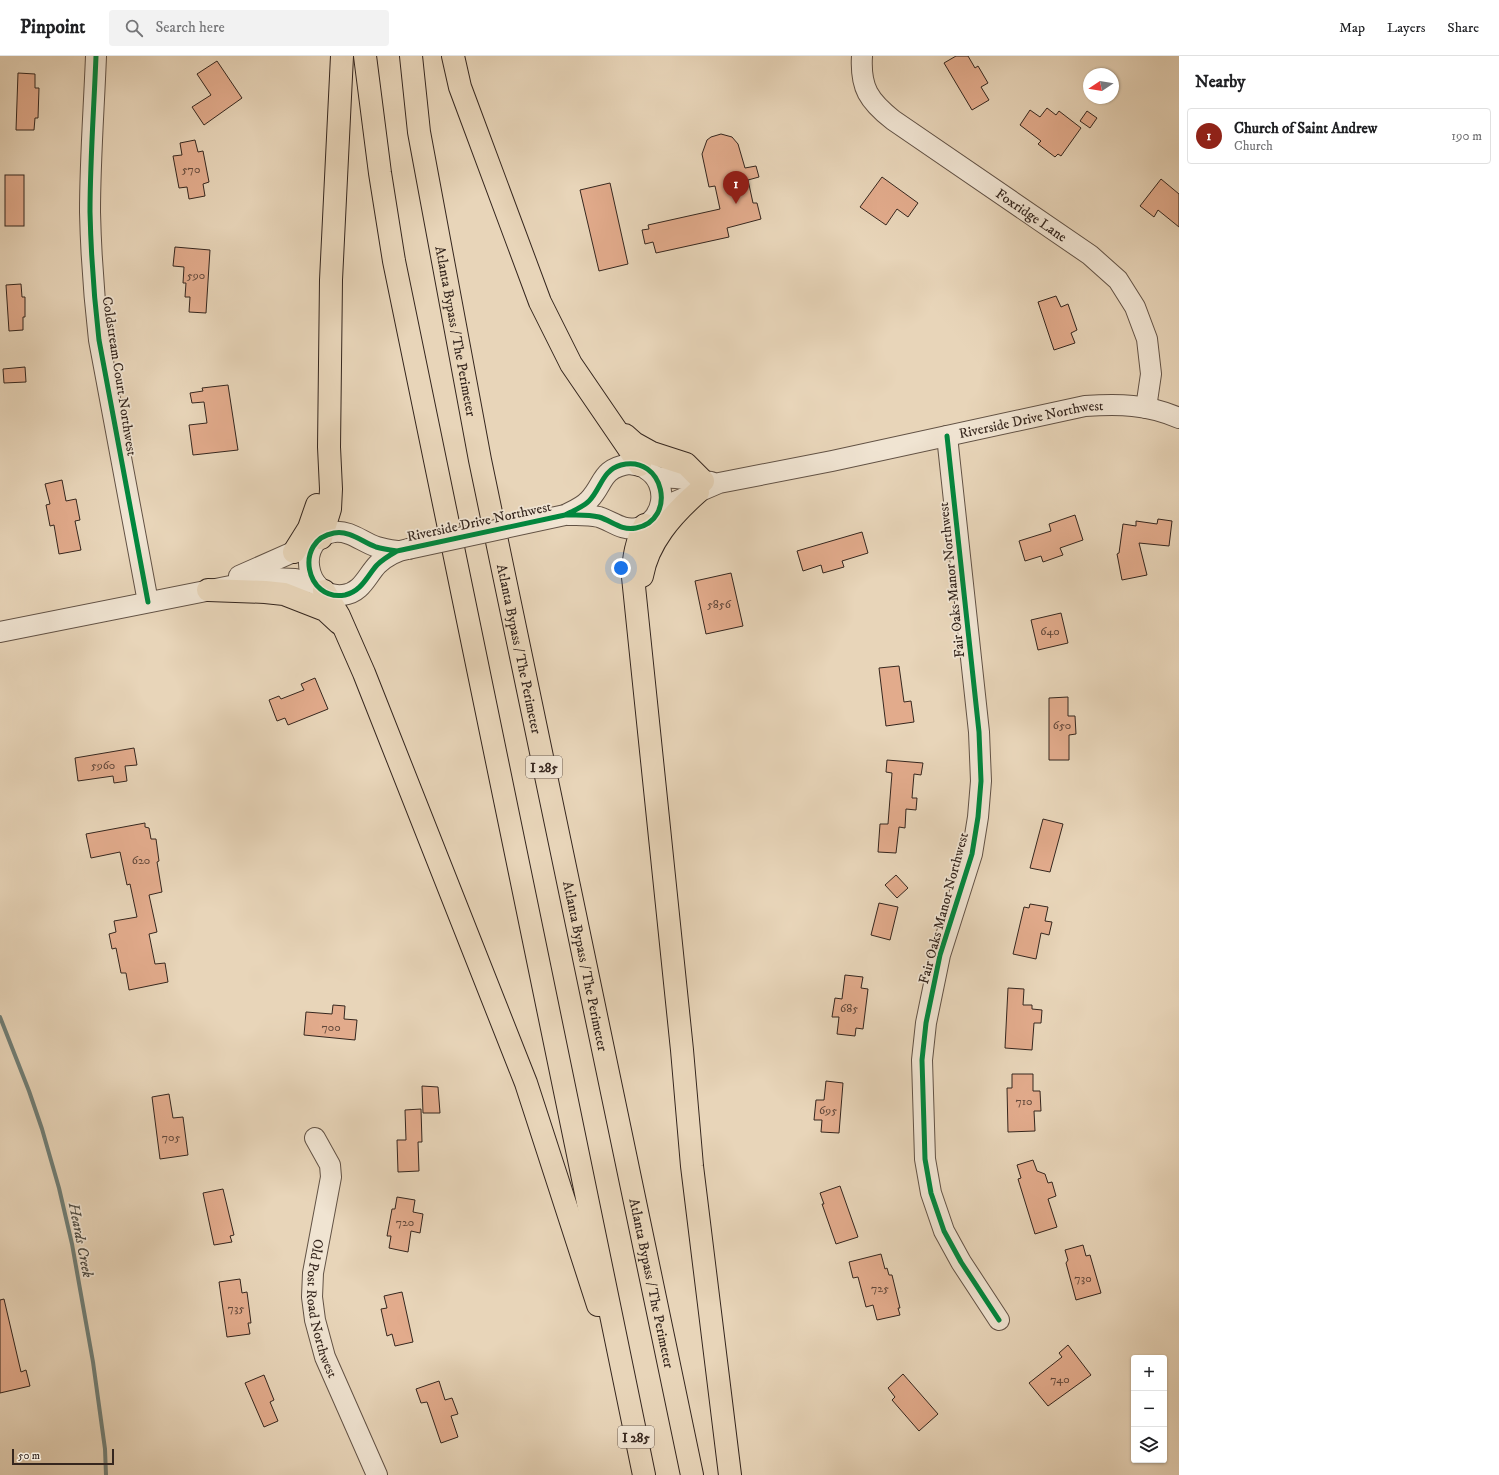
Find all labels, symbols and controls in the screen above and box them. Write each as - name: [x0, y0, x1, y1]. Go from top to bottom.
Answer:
- search box: [109, 10, 389, 46]
- text: Pinpoint: [20, 16, 85, 39]
- icon: search: [123, 17, 145, 39]
- text: Search here: [155, 18, 225, 37]
- text: Map: [1339, 19, 1365, 37]
- text: Layers: [1387, 19, 1425, 37]
- text: Share: [1447, 19, 1479, 37]
- north arrow: [1083, 68, 1119, 104]
- text: Nearby: [1195, 71, 1245, 93]
- text: Church of Saint Andrew: [1234, 119, 1377, 138]
- text: 1: [1207, 128, 1211, 144]
- text: 190 m: [1451, 128, 1482, 144]
- text: Church: [1234, 138, 1273, 154]
- house number: 570: [182, 162, 200, 177]
- pin: 1: [723, 171, 749, 204]
- street label: Foxridge Lane: [992, 185, 1070, 247]
- street label: Atlanta Bypass / The Perimeter: [430, 245, 480, 419]
- house number: 590: [187, 268, 205, 283]
- street label: Coldstream Court Northwest: [98, 295, 141, 458]
- street label: Riverside Drive Northwest: [957, 397, 1104, 443]
- street label: Riverside Drive Northwest: [405, 498, 554, 546]
- street label: Fair Oaks Manor Northwest: [935, 501, 969, 659]
- your location: [611, 558, 631, 578]
- street label: Atlanta Bypass / The Perimeter: [492, 563, 545, 736]
- house number: 5856: [707, 597, 732, 612]
- house number: 640: [1040, 624, 1060, 639]
- house number: 650: [1053, 718, 1071, 733]
- road number: I 285: [526, 756, 562, 778]
- house number: 5960: [91, 758, 115, 773]
- street label: Fair Oaks Manor Northwest: [915, 830, 973, 986]
- house number: 620: [132, 853, 150, 868]
- street label: Atlanta Bypass / The Perimeter: [558, 880, 611, 1054]
- house number: 685: [840, 1001, 858, 1016]
- house number: 700: [321, 1020, 341, 1035]
- house number: 710: [1015, 1094, 1033, 1109]
- house number: 695: [819, 1103, 837, 1118]
- house number: 705: [162, 1130, 180, 1145]
- street label: Atlanta Bypass / The Perimeter: [624, 1197, 678, 1371]
- water label: Heards Creek: [64, 1200, 97, 1280]
- house number: 720: [396, 1215, 414, 1230]
- street label: Old Post Road Northwest: [302, 1237, 341, 1381]
- house number: 730: [1074, 1271, 1092, 1286]
- house number: 725: [871, 1281, 889, 1296]
- house number: 735: [228, 1301, 244, 1316]
- map controls: [1131, 1355, 1167, 1463]
- button: +: [1131, 1355, 1167, 1391]
- house number: 740: [1050, 1372, 1070, 1387]
- button: −: [1131, 1391, 1167, 1427]
- road number: I 285: [618, 1426, 654, 1448]
- button: layers: [1131, 1427, 1167, 1463]
- scale bar: [12, 1447, 114, 1466]
- text: 50 m: [18, 1449, 40, 1463]

